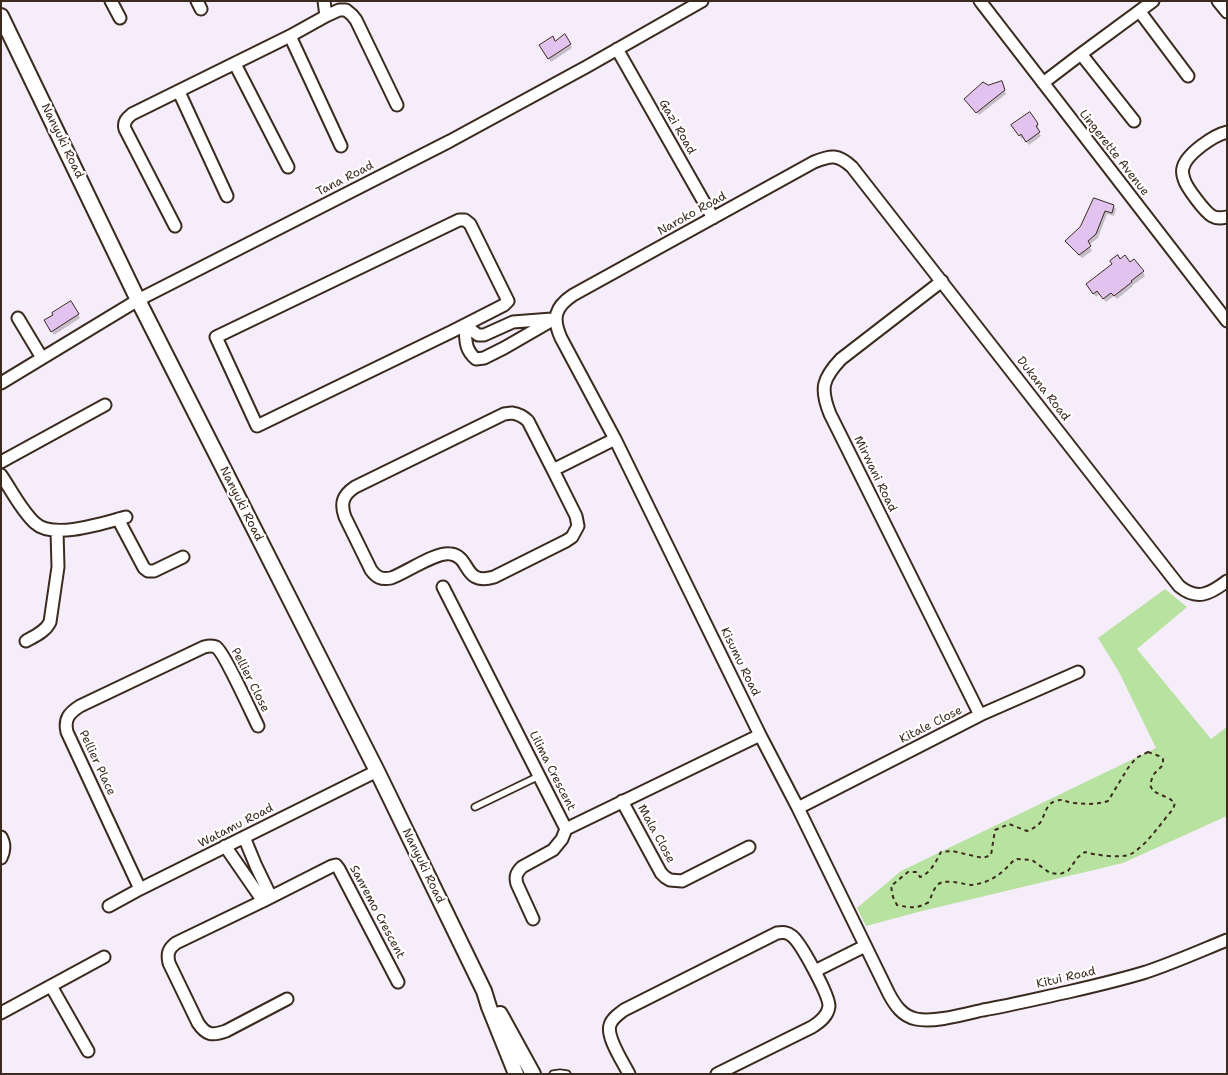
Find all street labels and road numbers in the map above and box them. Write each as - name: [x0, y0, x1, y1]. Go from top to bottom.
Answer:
- street label: Gazi Road: [656, 97, 698, 157]
- street label: Nanyuki Road: [38, 101, 86, 181]
- street label: Lingerette Avenue: [1076, 107, 1152, 199]
- street label: Tana Road: [314, 158, 376, 200]
- street label: Naroko Road: [655, 189, 729, 239]
- street label: Dukana Road: [1013, 354, 1073, 424]
- street label: Mirwani Road: [850, 434, 900, 514]
- street label: Nanyuki Road: [216, 464, 266, 544]
- street label: Kisumu Road: [717, 625, 763, 699]
- street label: Pellier Close: [228, 645, 272, 715]
- street label: Kitale Close: [897, 703, 965, 747]
- street label: Pellier Place: [76, 728, 118, 798]
- street label: Lilima Crescent: [526, 729, 578, 813]
- street label: Watamu Road: [196, 801, 276, 851]
- street label: Mala Close: [634, 802, 678, 866]
- street label: Nanyuki Road: [399, 826, 447, 906]
- street label: Sanremo Crescent: [346, 863, 408, 961]
- street label: Kitui Road: [1035, 964, 1097, 992]

